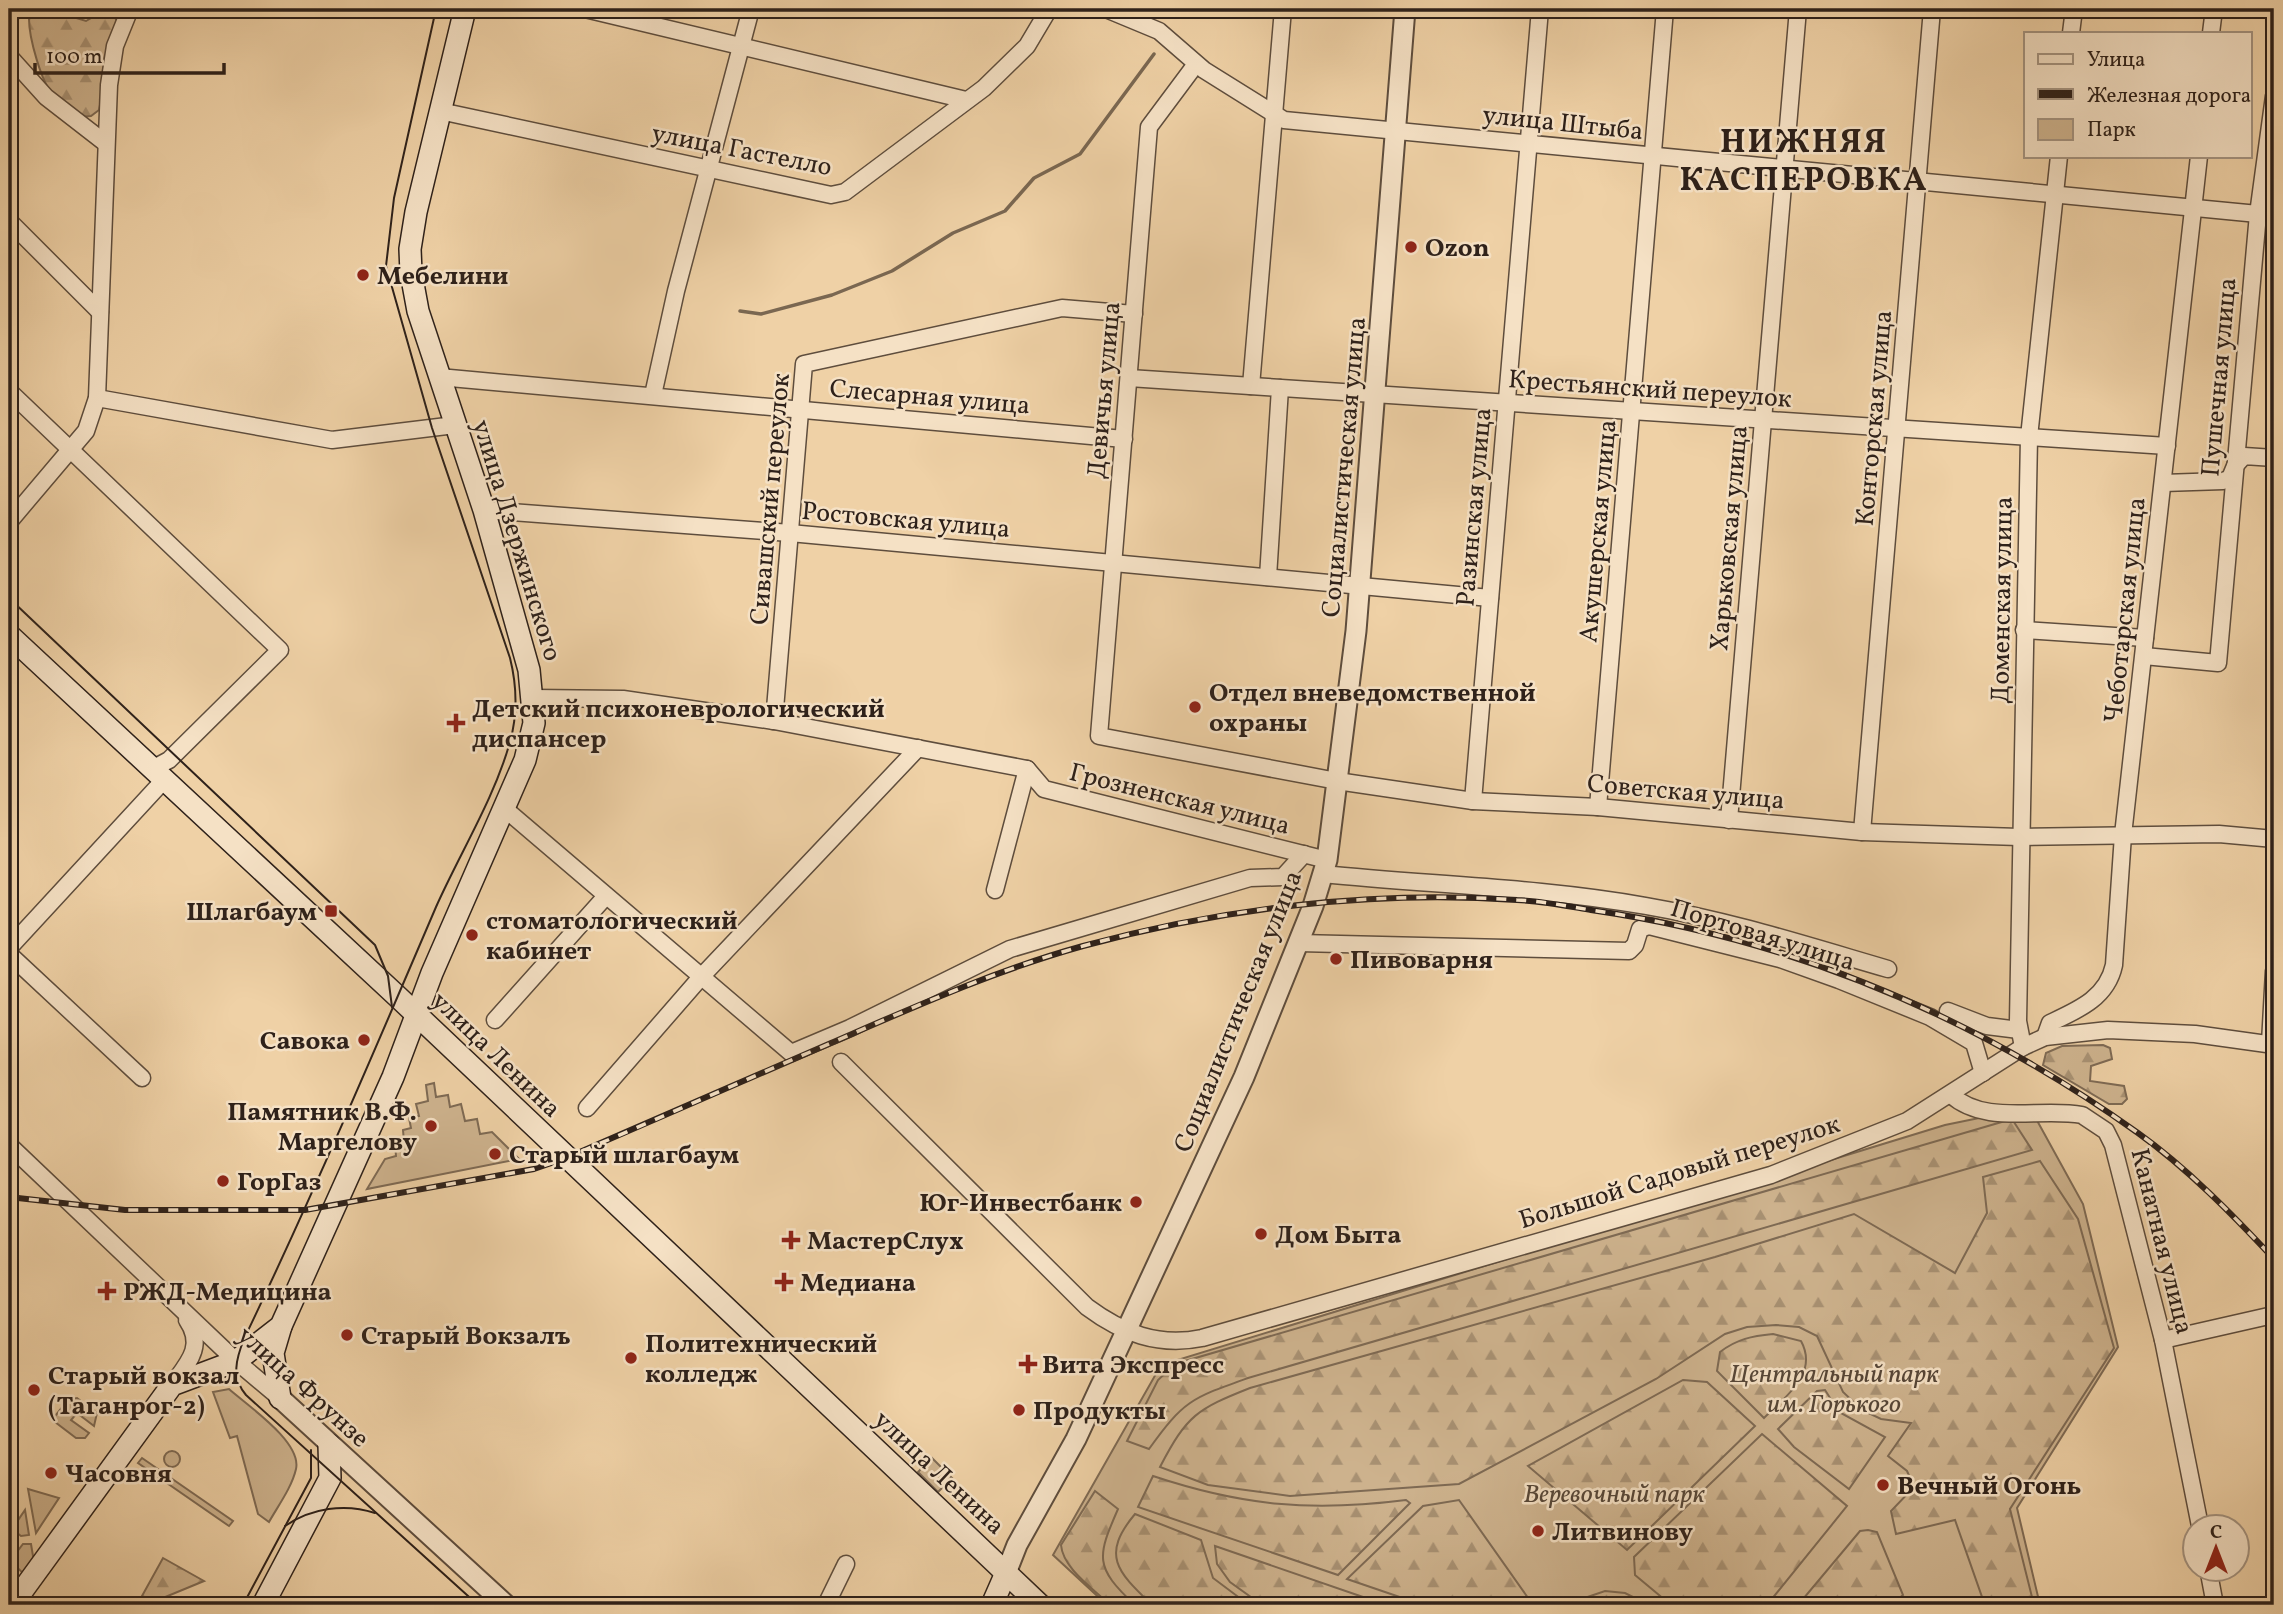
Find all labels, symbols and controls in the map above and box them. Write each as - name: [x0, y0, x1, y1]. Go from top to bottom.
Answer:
- scale bar: [35, 32, 224, 76]
- legend: [2024, 32, 2252, 158]
- text: 100 m: [46, 43, 103, 72]
- text: Улица: [2087, 46, 2145, 75]
- text: Железная дорога: [2087, 82, 2251, 111]
- street label: улица Штыба: [1481, 98, 1645, 150]
- street label: улица Гастелло: [648, 116, 835, 186]
- text: Парк: [2087, 116, 2136, 145]
- district label: НИЖНЯЯ КАСПЕРОВКА: [1679, 121, 1929, 205]
- place label: Ozon: [1425, 231, 1490, 267]
- marker: Ozon: [1403, 239, 1419, 255]
- place label: Мебелини: [377, 259, 509, 295]
- marker: Мебелини: [355, 267, 371, 283]
- street label: Пушечная улица: [2193, 276, 2247, 478]
- street label: Девичья улица: [1079, 300, 1131, 480]
- street label: Конторская улица: [1848, 309, 1902, 528]
- street label: Социалистическая улица: [1314, 315, 1376, 619]
- street label: Крестьянский переулок: [1507, 362, 1793, 418]
- street label: Слесарная улица: [828, 371, 1032, 425]
- street label: Сивашский переулок: [742, 372, 800, 627]
- street label: Разинская улица: [1448, 406, 1502, 608]
- street label: улица Дзержинского: [462, 416, 570, 666]
- street label: Акушерская улица: [1571, 418, 1627, 644]
- street label: Харьковская улица: [1702, 424, 1758, 652]
- street label: Ростовская улица: [800, 494, 1011, 548]
- street label: Доменская улица: [1983, 496, 2023, 704]
- street label: Чеботарская улица: [2096, 496, 2156, 725]
- place label: Отдел вневедомственной охраны: [1209, 676, 1536, 742]
- place label: Детский психоневрологический диспансер: [472, 692, 885, 758]
- marker: Отдел вневедомственной охраны: [1187, 699, 1203, 715]
- marker: Детский психоневрологический диспансер: [446, 713, 466, 733]
- street label: Грозненская улица: [1065, 755, 1294, 845]
- street label: Советская улица: [1586, 766, 1786, 820]
- street label: Социалистическая улица: [1166, 865, 1312, 1158]
- street label: Портовая улица: [1666, 891, 1859, 981]
- place label: Шлагбаум: [186, 895, 317, 931]
- marker: Шлагбаум: [323, 903, 339, 919]
- place label: стоматологический кабинет: [486, 904, 738, 970]
- marker: стоматологический кабинет: [464, 927, 480, 943]
- place label: Пивоварня: [1350, 943, 1493, 979]
- marker: Пивоварня: [1328, 951, 1344, 967]
- street label: улица Ленина: [423, 984, 569, 1127]
- place label: Савока: [260, 1024, 350, 1060]
- marker: Савока: [356, 1032, 372, 1048]
- place label: Памятник В.Ф. Маргелову: [227, 1095, 417, 1161]
- street label: Большой Садовый переулок: [1515, 1107, 1845, 1239]
- marker: Памятник В.Ф. Маргелову: [423, 1118, 439, 1134]
- place label: Старый шлагбаум: [509, 1138, 739, 1174]
- street label: Канатная улица: [2121, 1145, 2202, 1338]
- marker: Старый шлагбаум: [487, 1146, 503, 1162]
- place label: ГорГаз: [237, 1165, 321, 1201]
- marker: ГорГаз: [215, 1173, 231, 1189]
- place label: Юг-Инвестбанк: [919, 1186, 1122, 1222]
- marker: Юг-Инвестбанк: [1128, 1194, 1144, 1210]
- place label: Дом Быта: [1275, 1218, 1401, 1254]
- place label: МастерСлух: [807, 1224, 964, 1260]
- marker: Дом Быта: [1253, 1226, 1269, 1242]
- marker: МастерСлух: [781, 1230, 801, 1250]
- place label: Медиана: [800, 1266, 916, 1302]
- marker: Медиана: [774, 1272, 794, 1292]
- place label: РЖД-Медицина: [123, 1275, 332, 1311]
- marker: РЖД-Медицина: [97, 1281, 117, 1301]
- street label: улица Фрунзе: [229, 1318, 377, 1457]
- place label: Старый Вокзалъ: [361, 1319, 571, 1355]
- marker: Старый Вокзалъ: [339, 1327, 355, 1343]
- place label: Политехнический колледж: [645, 1327, 877, 1393]
- place label: Вита Экспресс: [1042, 1348, 1224, 1384]
- marker: Политехнический колледж: [623, 1350, 639, 1366]
- marker: Вита Экспресс: [1020, 1356, 1036, 1372]
- park label: Центральный парк им. Горького: [1730, 1357, 1939, 1423]
- place label: Старый вокзал (Таганрог-2): [48, 1359, 239, 1425]
- marker: Старый вокзал (Таганрог-2): [26, 1382, 42, 1398]
- place label: Продукты: [1033, 1394, 1166, 1430]
- marker: Продукты: [1011, 1402, 1027, 1418]
- street label: улица Ленина: [865, 1403, 1012, 1544]
- place label: Часовня: [65, 1457, 172, 1493]
- marker: Часовня: [43, 1465, 59, 1481]
- place label: Вечный Огонь: [1897, 1469, 2081, 1505]
- park label: Веревочный парк: [1524, 1477, 1705, 1513]
- marker: Вечный Огонь: [1875, 1477, 1891, 1493]
- north arrow: [2182, 1512, 2252, 1582]
- place label: Литвинову: [1552, 1515, 1693, 1551]
- text: С: [2210, 1520, 2222, 1546]
- marker: Литвинову: [1530, 1523, 1546, 1539]

